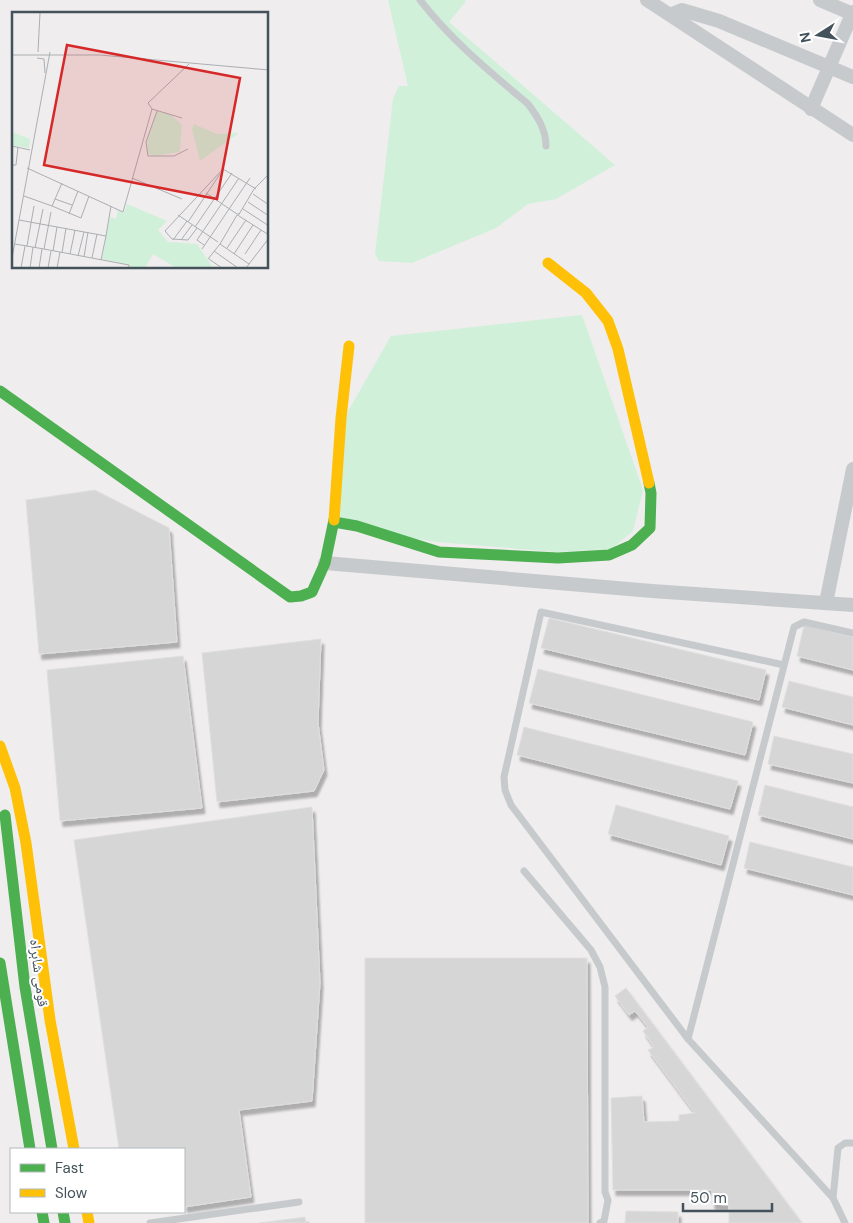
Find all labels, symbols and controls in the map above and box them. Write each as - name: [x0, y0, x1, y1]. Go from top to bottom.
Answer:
- north arrow: [793, 10, 843, 60]
- inset map: [12, 12, 269, 269]
- text: N: [795, 31, 815, 44]
- street label: قومی شاہراہ: [25, 938, 53, 1008]
- legend: [10, 1148, 185, 1213]
- text: Fast: [55, 1158, 84, 1178]
- scale bar: [683, 1180, 772, 1212]
- text: Slow: [55, 1183, 88, 1203]
- text: 50 m: [690, 1188, 727, 1208]

